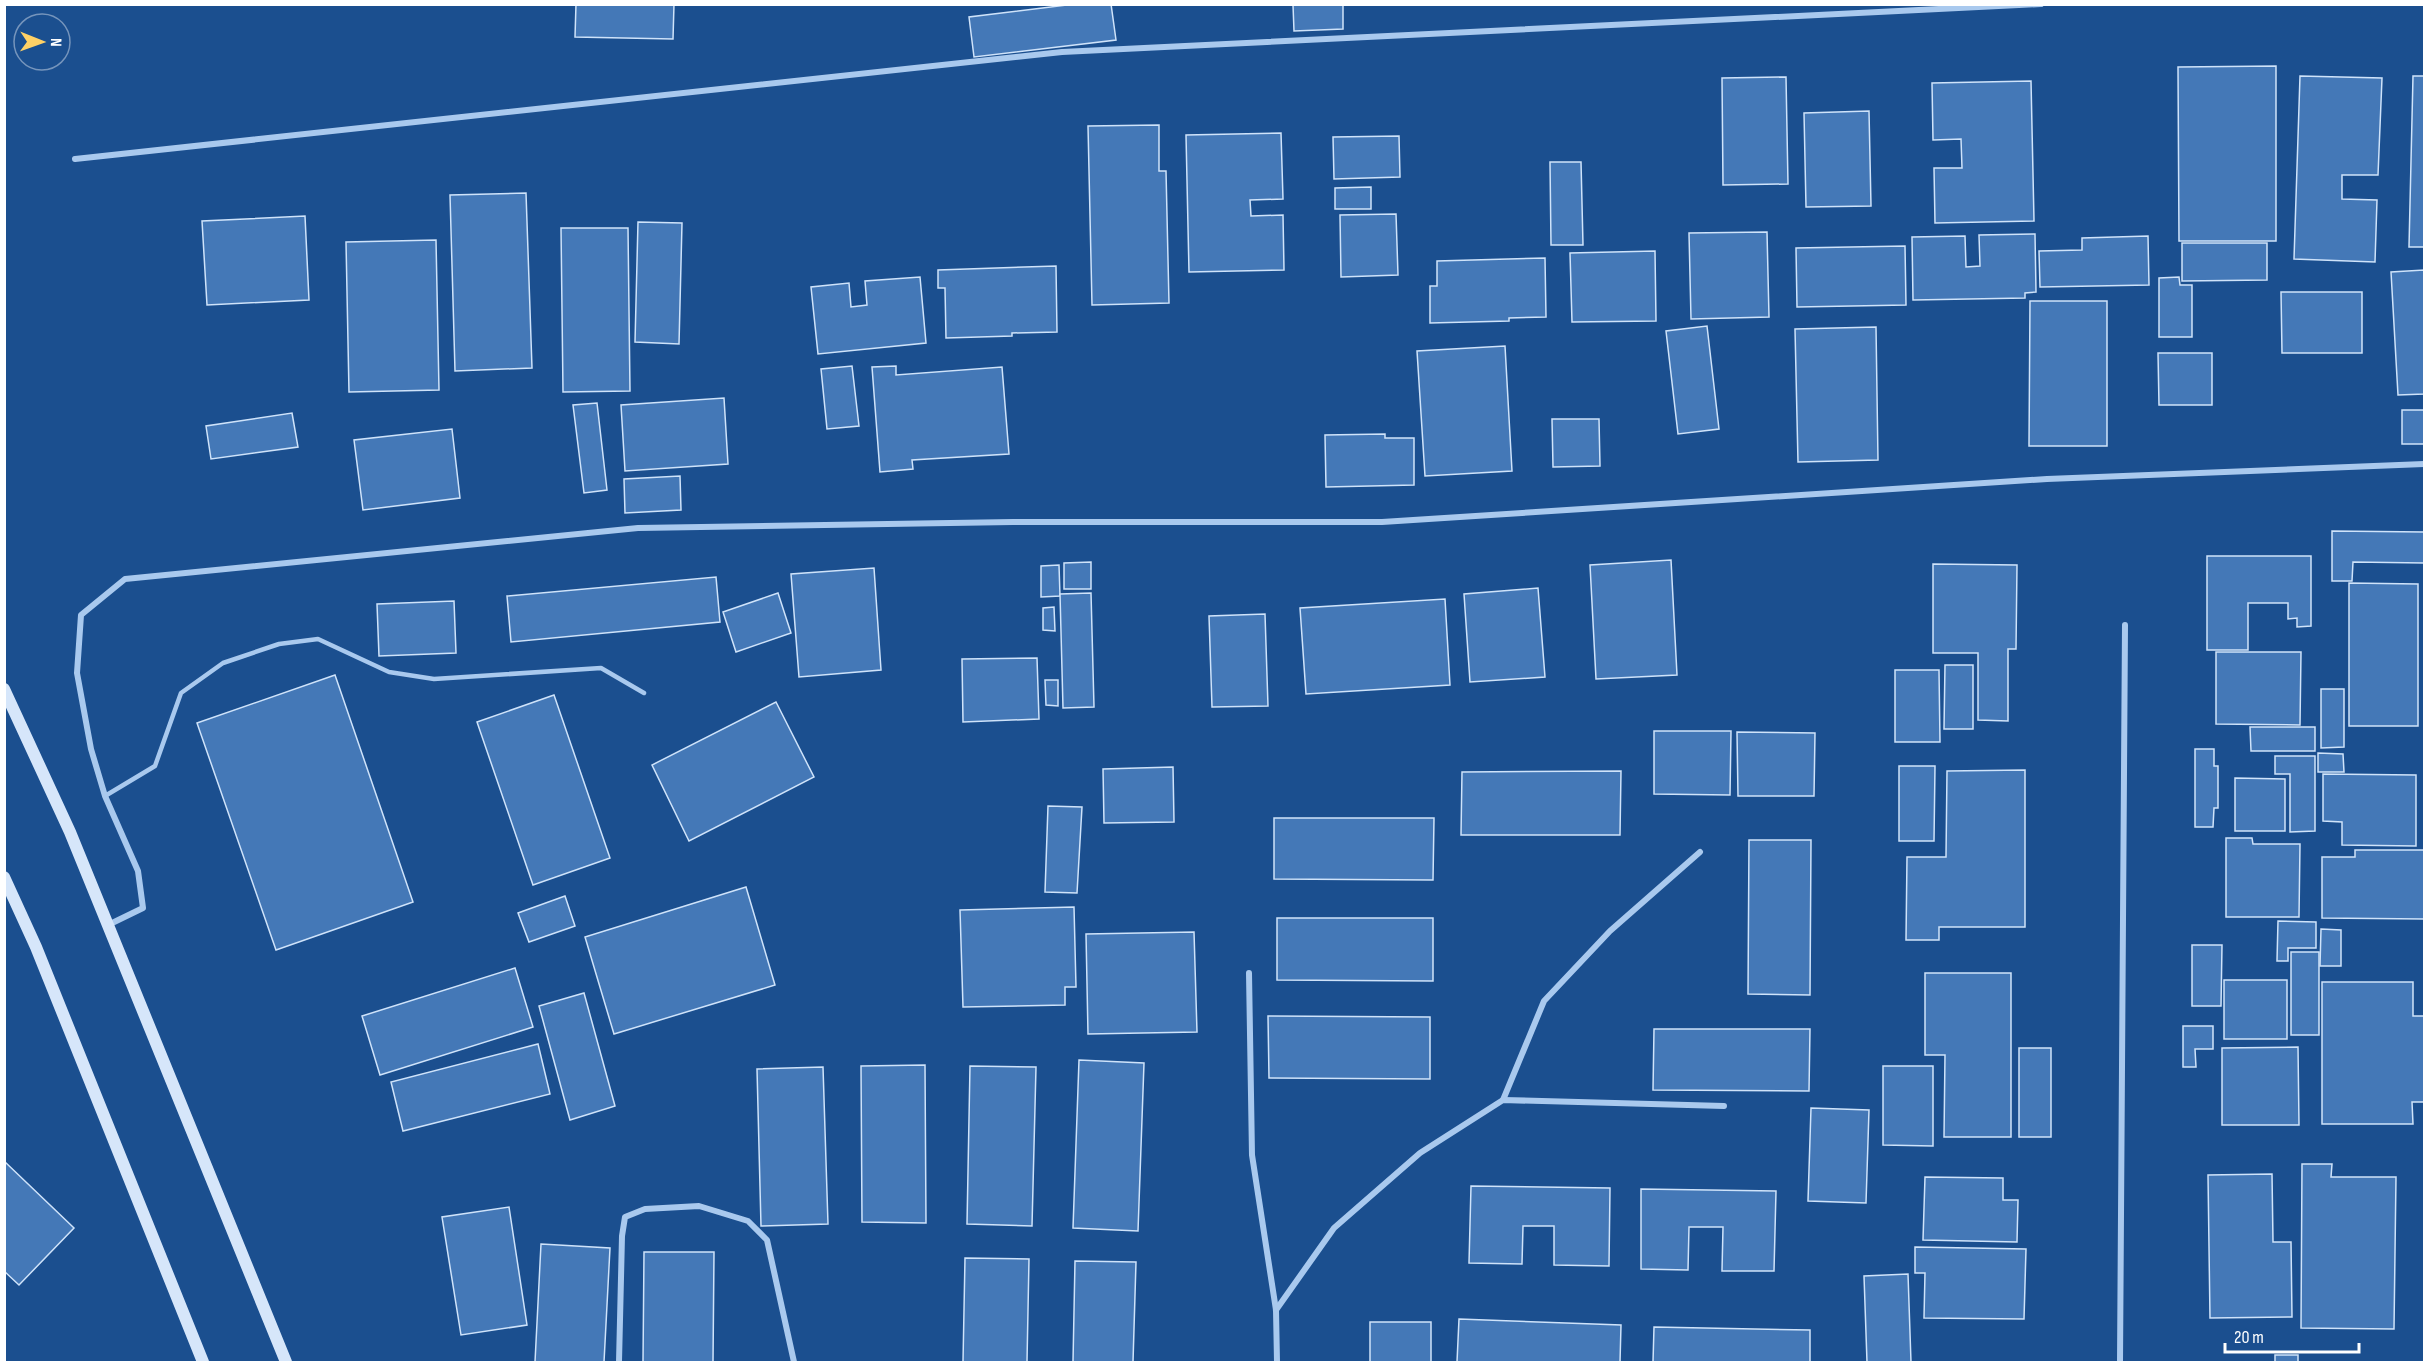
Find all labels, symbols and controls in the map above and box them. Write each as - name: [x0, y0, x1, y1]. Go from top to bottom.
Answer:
- north arrow: [12, 12, 72, 72]
- text: N: [46, 38, 65, 47]
- scale bar: [2225, 1316, 2358, 1354]
- text: 20 m: [2234, 1327, 2264, 1348]

